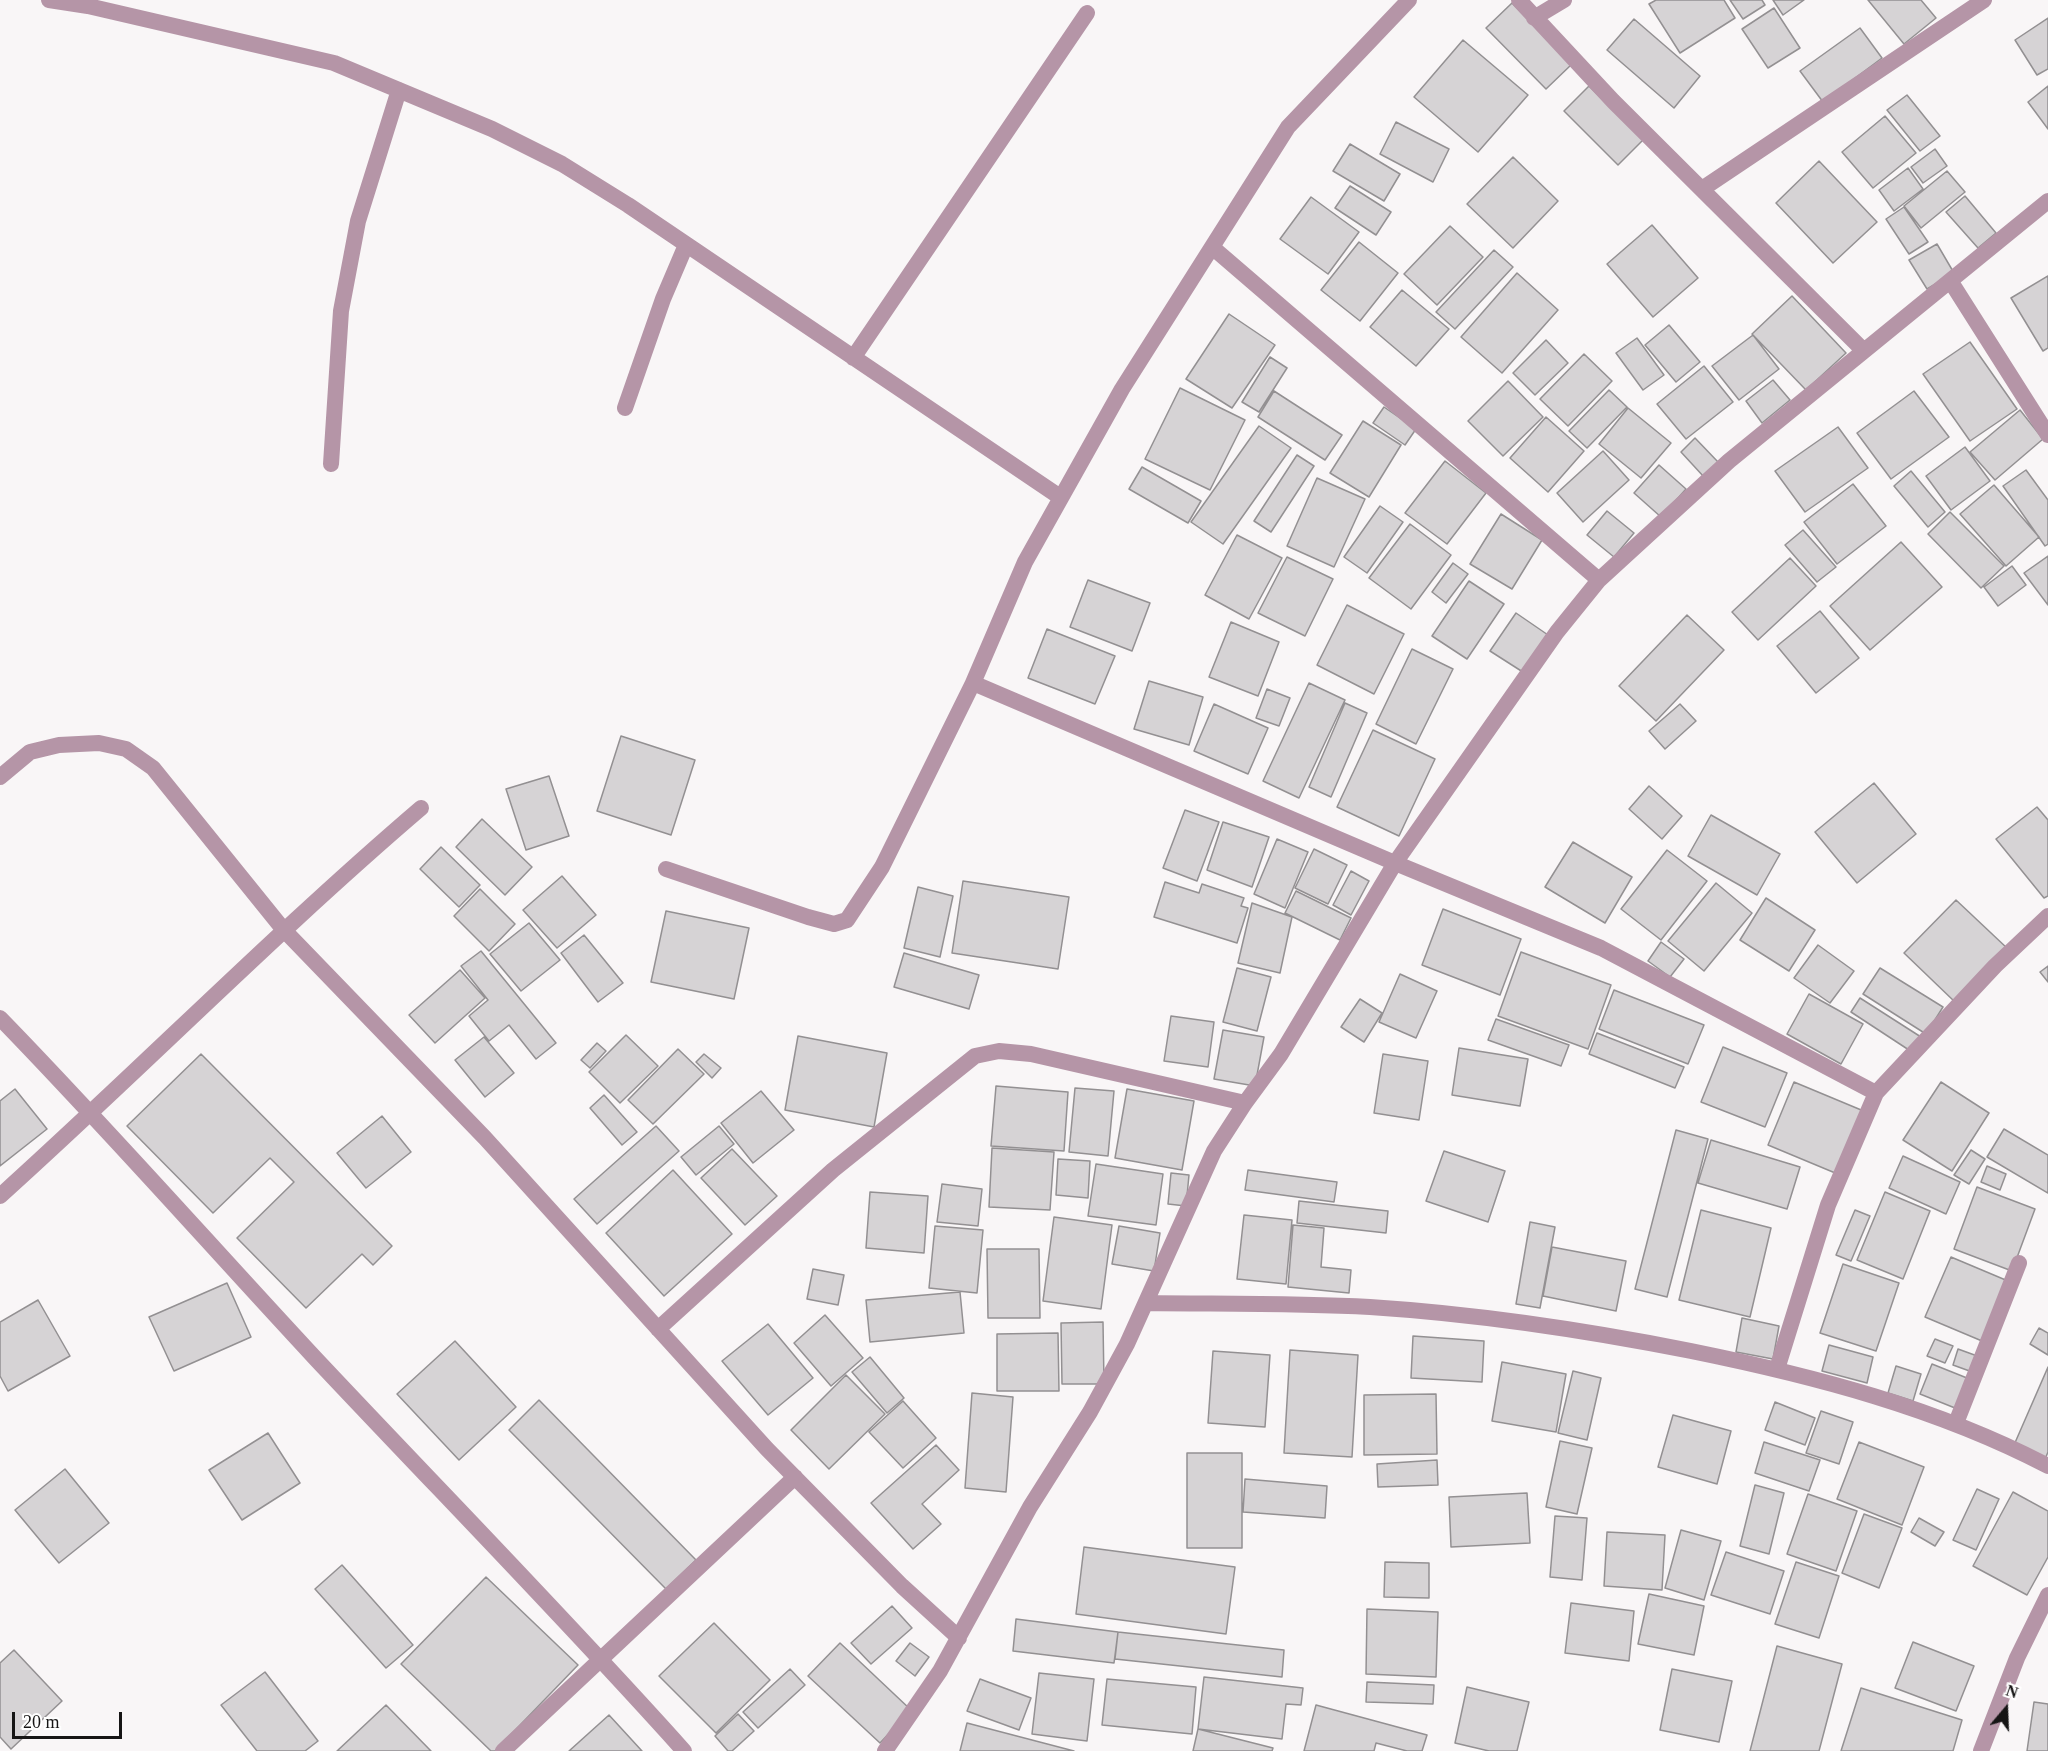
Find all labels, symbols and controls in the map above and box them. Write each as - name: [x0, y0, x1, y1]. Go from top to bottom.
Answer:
- north arrow: [1976, 1679, 2036, 1739]
- text: N: [2004, 1682, 2020, 1701]
- scale bar: [15, 1700, 124, 1738]
- text: 20 m: [23, 1712, 60, 1732]

